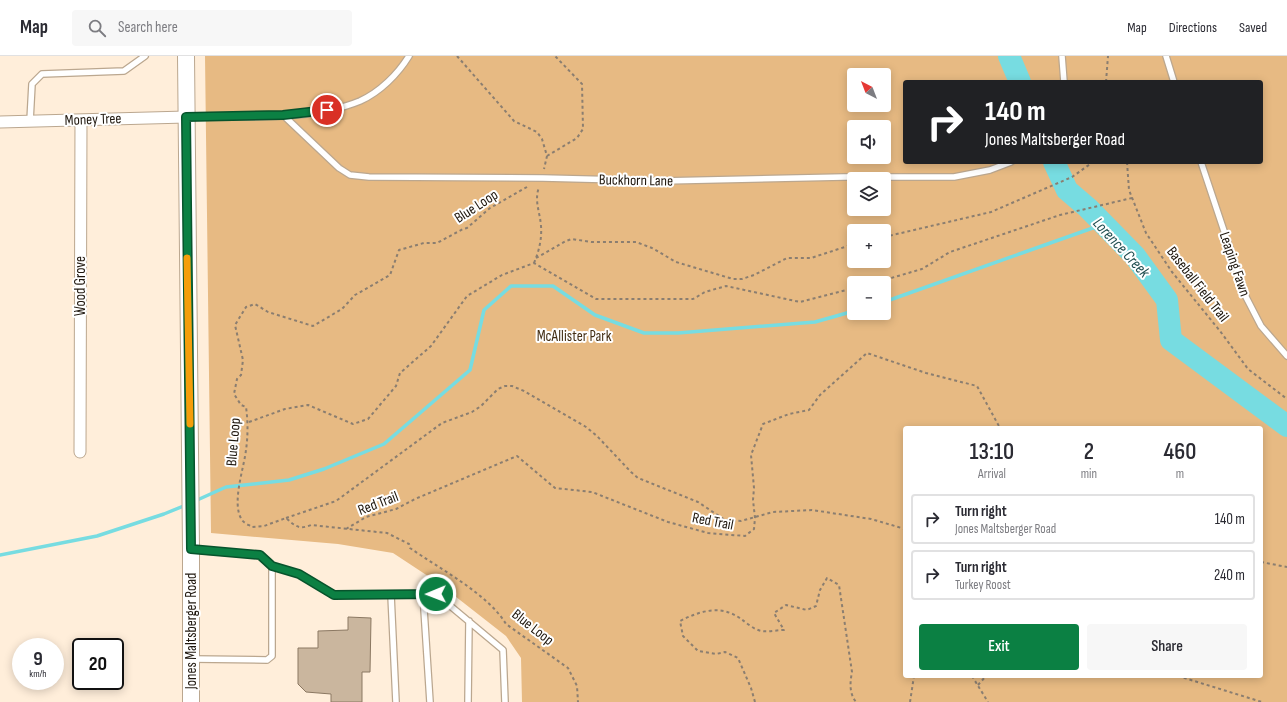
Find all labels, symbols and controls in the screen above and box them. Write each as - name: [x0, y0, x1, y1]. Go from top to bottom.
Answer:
- search box: [72, 10, 352, 46]
- text: Map: [20, 16, 48, 39]
- icon: search: [86, 17, 108, 39]
- text: Search here: [118, 18, 178, 37]
- text: Map: [1127, 19, 1147, 36]
- text: Directions: [1169, 19, 1217, 36]
- text: Saved: [1239, 19, 1267, 36]
- north arrow: [847, 68, 891, 112]
- map controls: [847, 68, 891, 320]
- pin: [310, 93, 344, 127]
- text: 140 m: [985, 95, 1046, 128]
- icon: right: [919, 96, 971, 148]
- icon: arrive: [316, 99, 338, 121]
- street label: Money Tree: [64, 109, 122, 130]
- button: sound: [847, 120, 891, 164]
- text: Jones Maltsberger Road: [985, 129, 1125, 150]
- street label: Buckhorn Lane: [599, 170, 673, 191]
- button: layers: [847, 172, 891, 216]
- street label: Blue Loop: [451, 185, 502, 228]
- water label: Lorence Creek: [1089, 214, 1154, 283]
- button: +: [847, 224, 891, 268]
- street label: Leaping Fawn: [1215, 229, 1254, 299]
- street label: Baseball Field Trail: [1162, 243, 1233, 326]
- street label: Wood Grove: [71, 256, 90, 316]
- button: −: [847, 276, 891, 320]
- park label: McAllister Park: [537, 327, 612, 346]
- street label: Blue Loop: [222, 417, 245, 467]
- text: 13:10: [970, 437, 1014, 466]
- text: 2: [1084, 437, 1094, 466]
- text: 460: [1164, 437, 1196, 466]
- text: Arrival: [978, 466, 1006, 482]
- text: min: [1081, 466, 1097, 482]
- text: m: [1176, 466, 1184, 482]
- street label: Red Trail: [355, 487, 401, 520]
- text: Turn right: [955, 502, 1007, 521]
- street label: Red Trail: [691, 508, 735, 535]
- icon: right: [921, 508, 943, 530]
- text: 140 m: [1215, 510, 1245, 529]
- text: Jones Maltsberger Road: [955, 521, 1056, 537]
- text: Turn right: [955, 558, 1007, 577]
- icon: right: [921, 564, 943, 586]
- text: 240 m: [1214, 566, 1245, 585]
- street label: Jones Maltsberger Road: [182, 573, 201, 690]
- position arrow: [415, 573, 457, 615]
- text: Turkey Roost: [955, 577, 1011, 593]
- street label: Blue Loop: [508, 605, 558, 650]
- button: Exit: [919, 624, 1079, 670]
- button: Share: [1087, 624, 1247, 670]
- speed limit sign: 20: [72, 638, 124, 690]
- text: 9: [33, 647, 43, 671]
- text: km/h: [29, 668, 47, 680]

